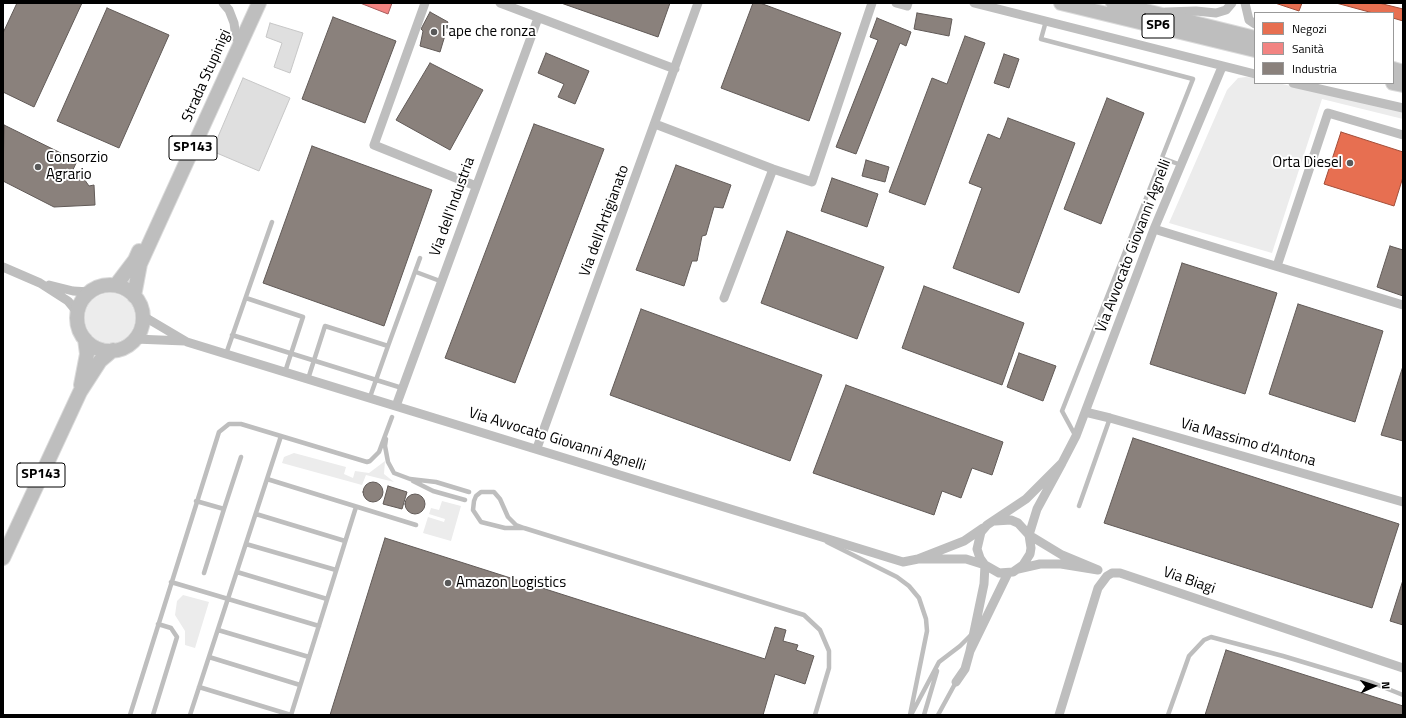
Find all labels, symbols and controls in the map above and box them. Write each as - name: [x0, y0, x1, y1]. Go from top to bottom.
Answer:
- legend: [1254, 12, 1394, 84]
- road number: SP6: [1142, 14, 1174, 38]
- text: Negozi: [1292, 19, 1327, 38]
- place label: l'ape che ronza: [442, 23, 536, 41]
- street label: Strada Stupinigi: [179, 27, 235, 125]
- marker: l'ape che ronza: [429, 27, 439, 37]
- text: Sanità: [1292, 39, 1324, 58]
- text: Industria: [1292, 59, 1337, 78]
- road number: SP143: [169, 136, 217, 160]
- place label: Consorzio Agrario: [46, 149, 108, 184]
- place label: Orta Diesel: [1272, 154, 1342, 172]
- street label: Via dell'Industria: [427, 155, 479, 259]
- street label: Via Avvocato Giovanni Agnelli: [1093, 157, 1175, 335]
- marker: Orta Diesel: [1345, 158, 1355, 168]
- marker: Consorzio Agrario: [33, 162, 43, 172]
- street label: Via dell'Artigianato: [576, 163, 634, 279]
- street label: Via Avvocato Giovanni Agnelli: [466, 404, 648, 476]
- street label: Via Massimo d'Antona: [1178, 415, 1318, 471]
- road number: SP143: [17, 463, 65, 487]
- street label: Via Biagi: [1161, 564, 1217, 598]
- place label: Amazon Logistics: [456, 574, 566, 592]
- marker: Amazon Logistics: [443, 578, 453, 588]
- north arrow: [1354, 666, 1394, 706]
- text: N: [1378, 681, 1394, 690]

